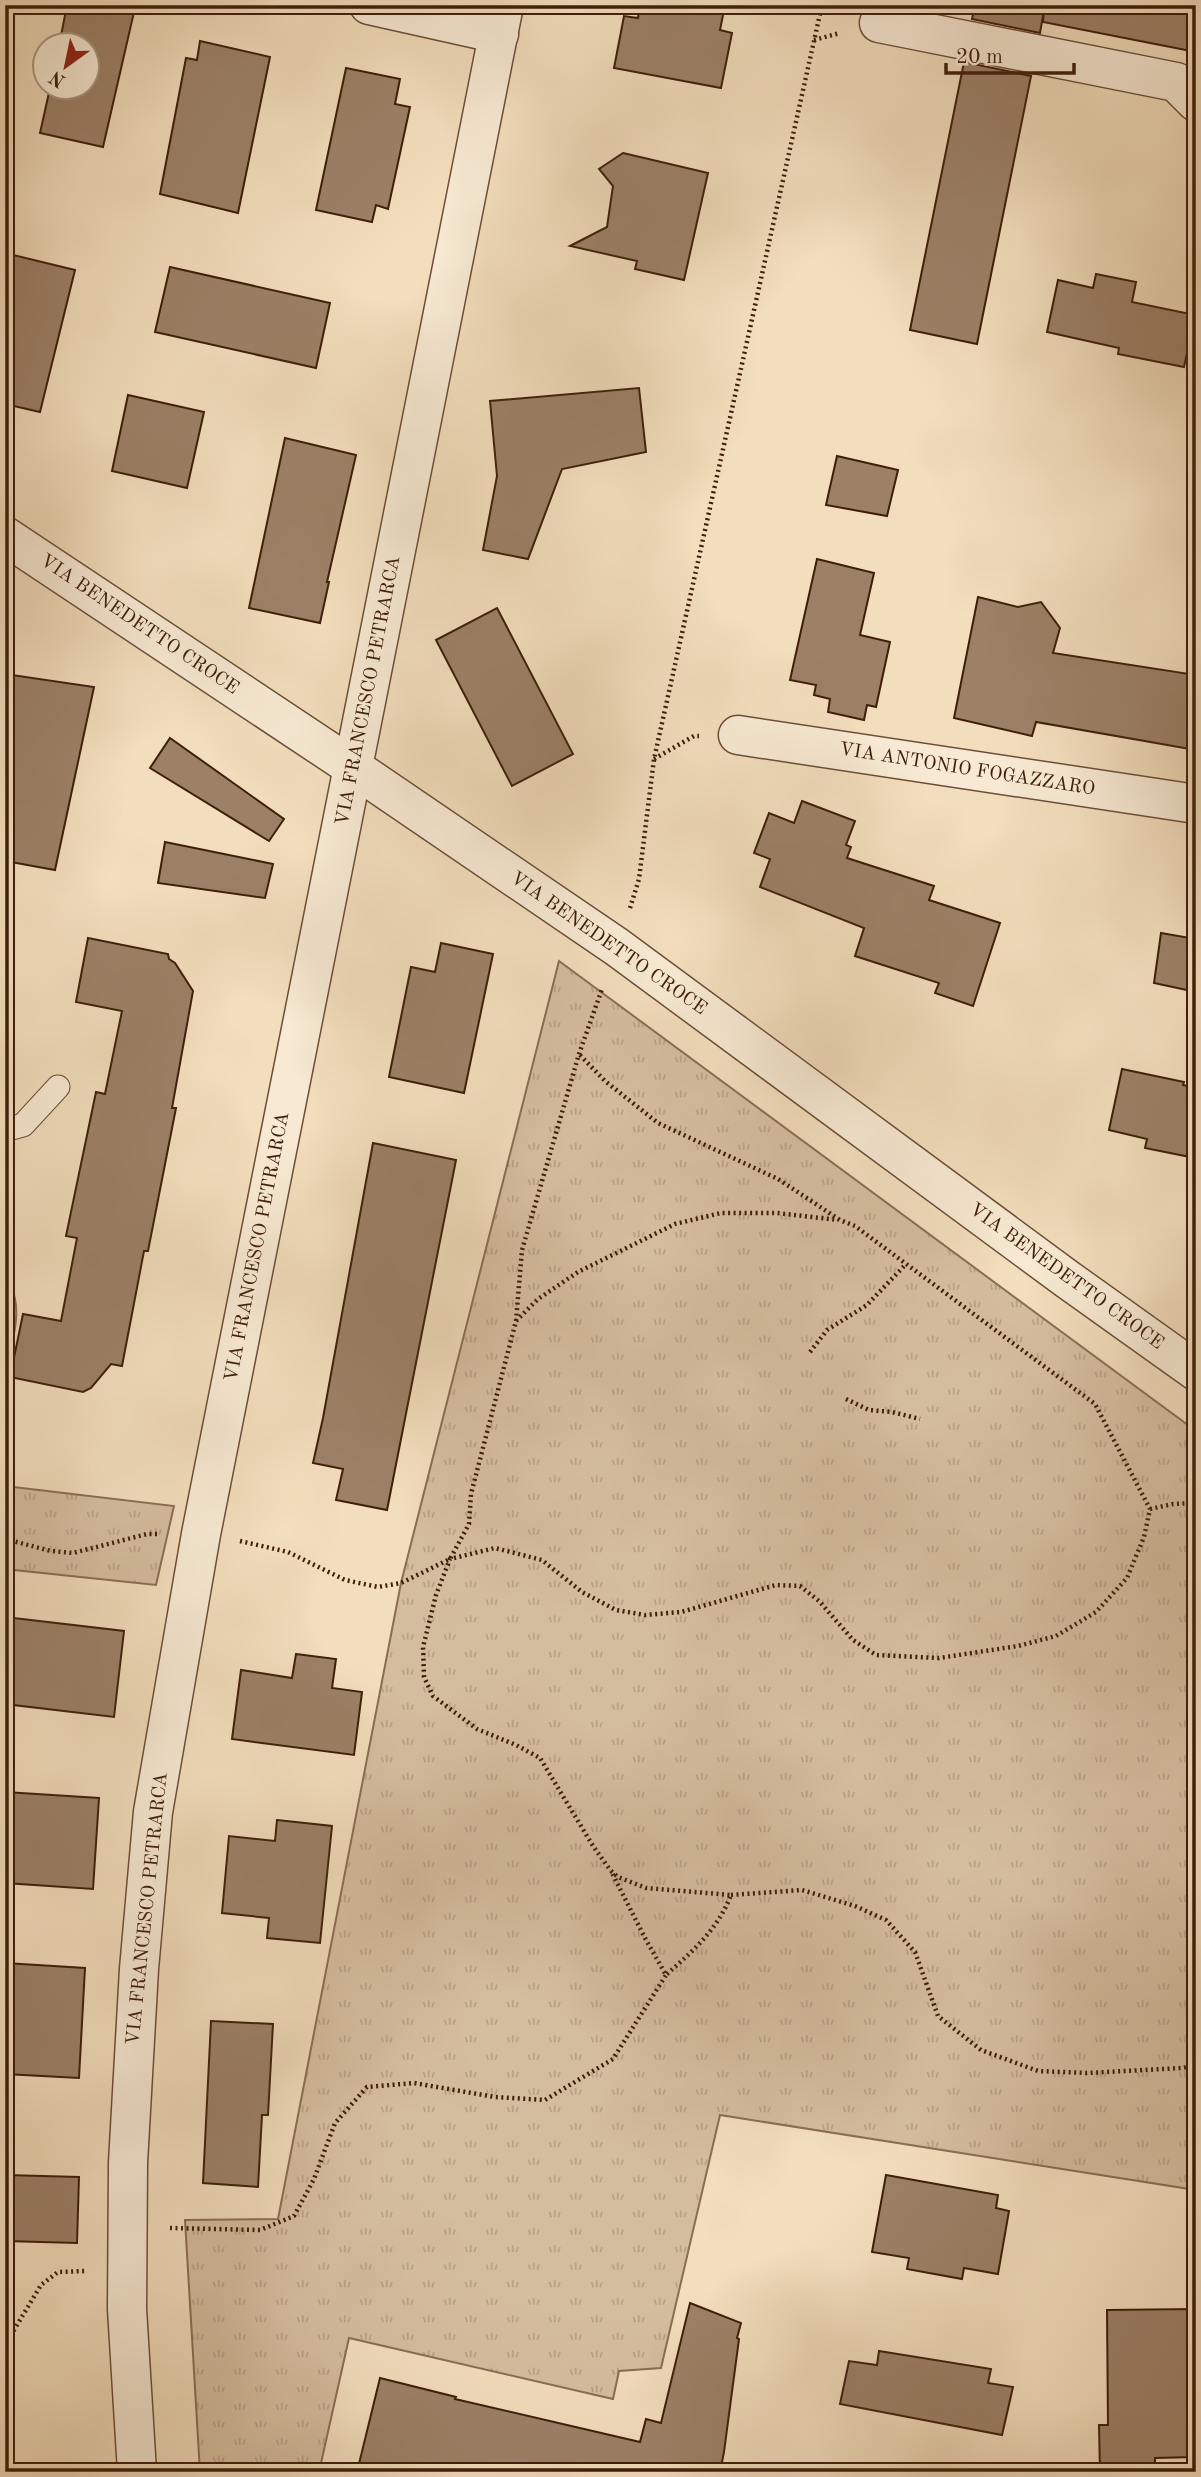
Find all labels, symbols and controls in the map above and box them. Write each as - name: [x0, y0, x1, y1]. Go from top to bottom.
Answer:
- north arrow: [32, 32, 102, 102]
- scale bar: [946, 32, 1073, 76]
- text: 20 m: [956, 47, 1003, 68]
- text: N: [46, 66, 69, 90]
- street label: VIA BENEDETTO CROCE: [36, 551, 242, 699]
- street label: VIA FRANCESCO PETRARCA: [334, 554, 405, 827]
- street label: VIA ANTONIO FOGAZZARO: [838, 740, 1096, 800]
- street label: VIA BENEDETTO CROCE: [506, 869, 710, 1019]
- street label: VIA FRANCESCO PETRARCA: [223, 1110, 294, 1383]
- street label: VIA BENEDETTO CROCE: [965, 1200, 1167, 1354]
- street label: VIA FRANCESCO PETRARCA: [124, 1771, 172, 2046]

